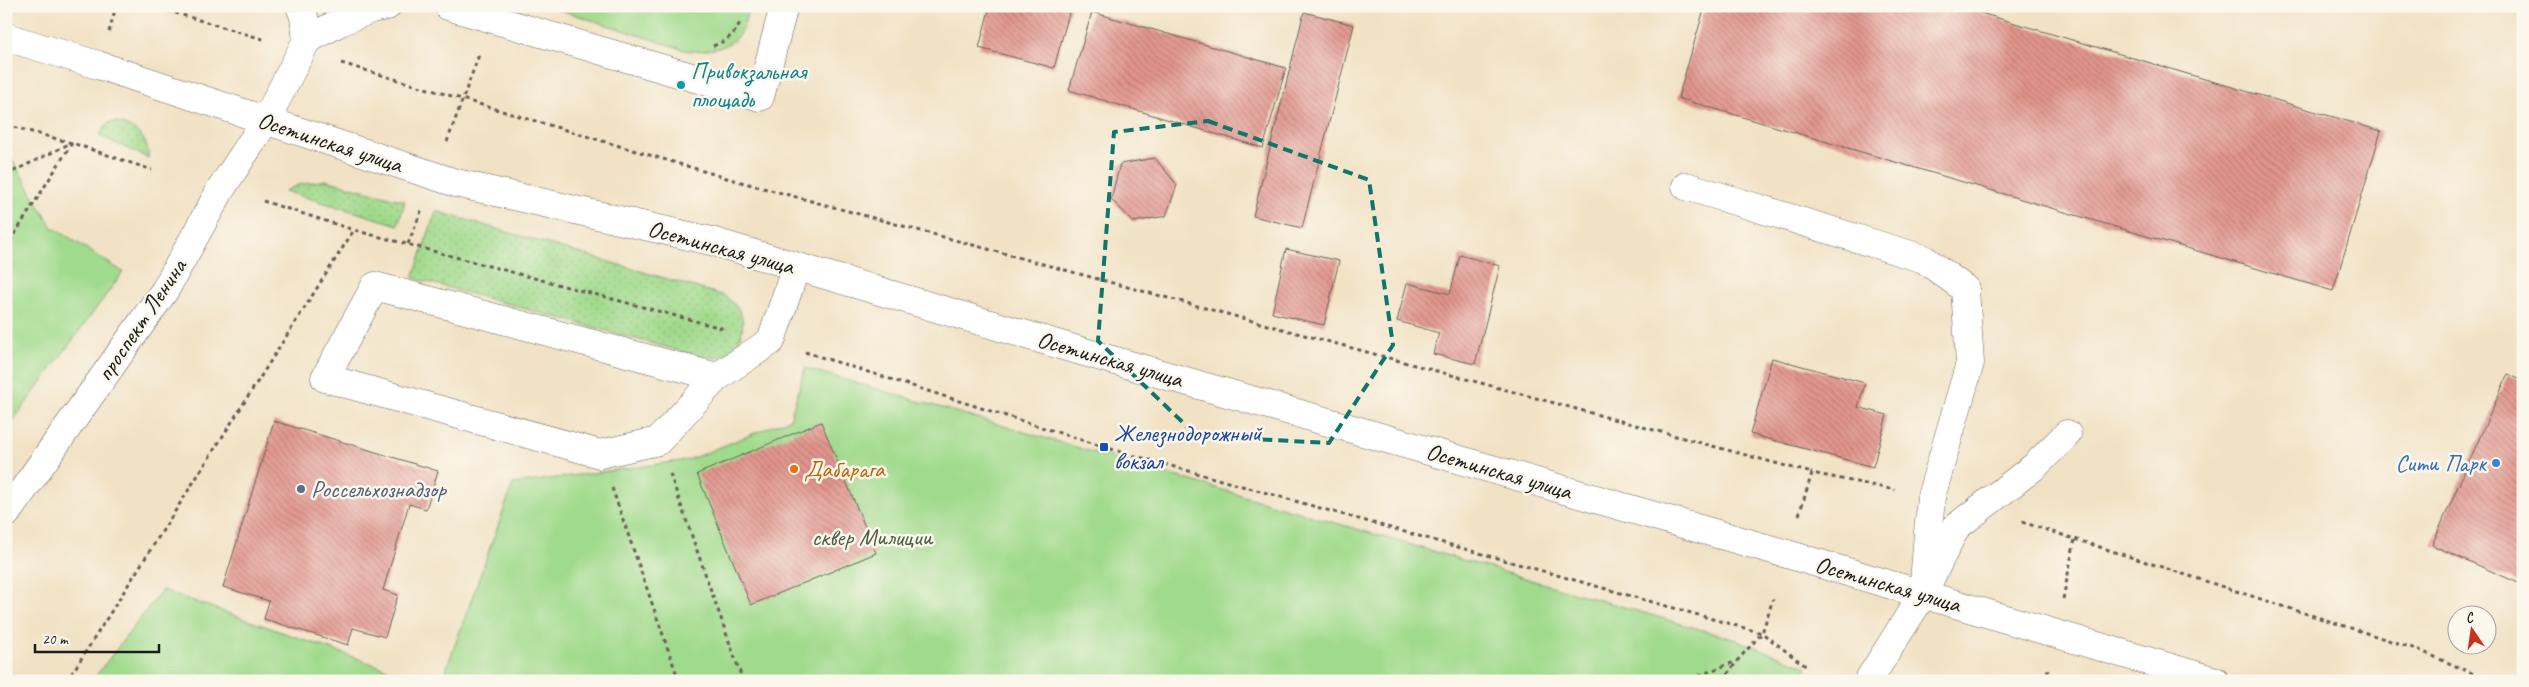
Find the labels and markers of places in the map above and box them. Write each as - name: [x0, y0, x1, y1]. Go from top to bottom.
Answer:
- place label: Привокзальная площадь: [691, 56, 808, 114]
- marker: Привокзальная площадь: [675, 79, 687, 91]
- place label: Железнодорожный вокзал: [1114, 418, 1263, 476]
- marker: Железнодорожный вокзал: [1098, 441, 1110, 453]
- place label: Сити Парк: [2395, 448, 2488, 478]
- place label: Дабарага: [804, 454, 886, 484]
- marker: Сити Парк: [2490, 457, 2502, 469]
- marker: Дабарага: [788, 463, 800, 475]
- place label: Россельхознадзор: [311, 474, 447, 504]
- marker: Россельхознадзор: [295, 483, 307, 495]

